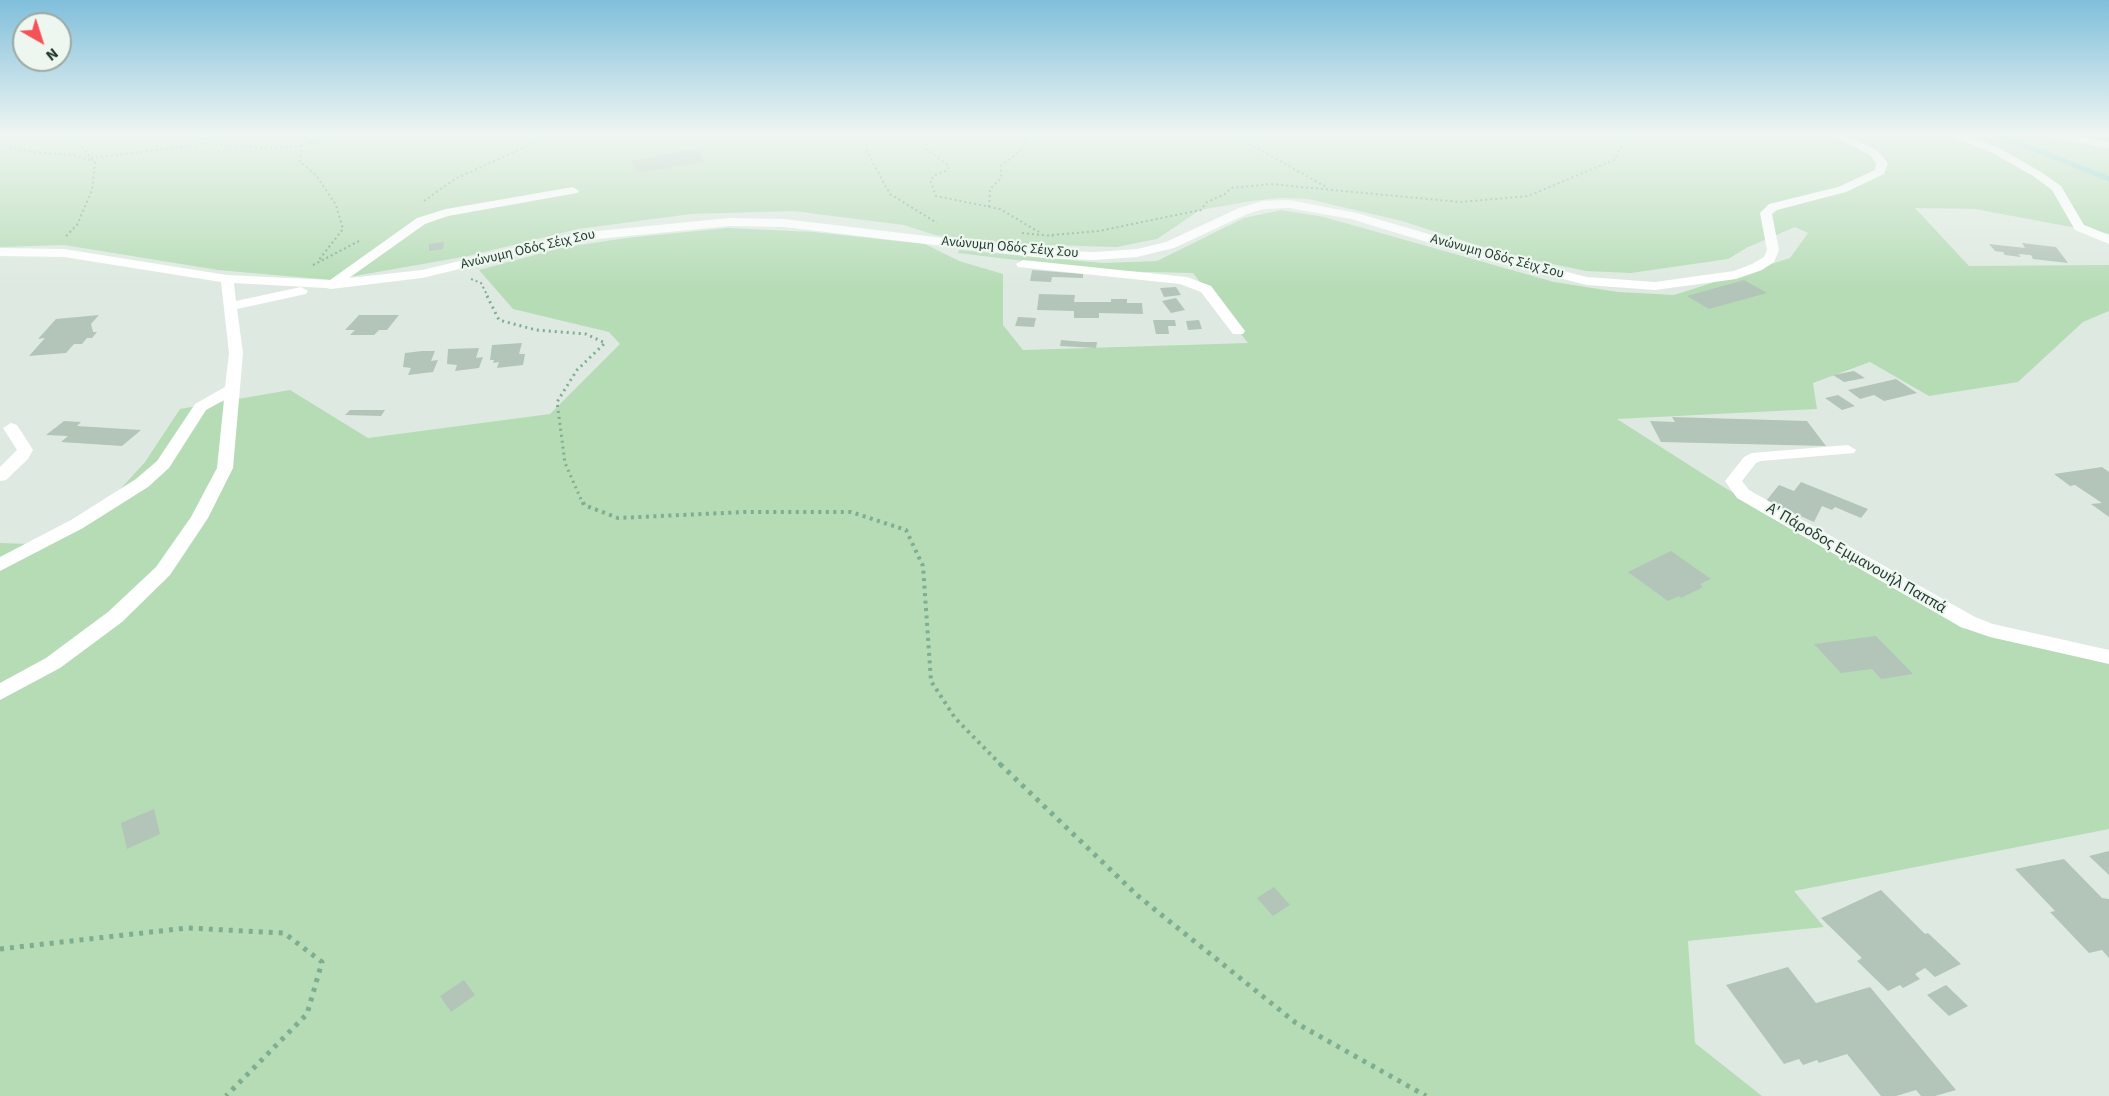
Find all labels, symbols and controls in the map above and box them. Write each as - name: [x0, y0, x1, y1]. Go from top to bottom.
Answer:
- north arrow: [12, 12, 72, 72]
- text: N: [41, 43, 63, 66]
- street label: Ανώνυμη Οδός Σέιχ Σου: [459, 226, 597, 274]
- street label: Ανώνυμη Οδός Σέιχ Σου: [1428, 231, 1566, 283]
- street label: Ανώνυμη Οδός Σέιχ Σου: [941, 234, 1079, 262]
- street label: Α' Πάροδος Εμμανουήλ Παππά: [1763, 500, 1949, 618]

